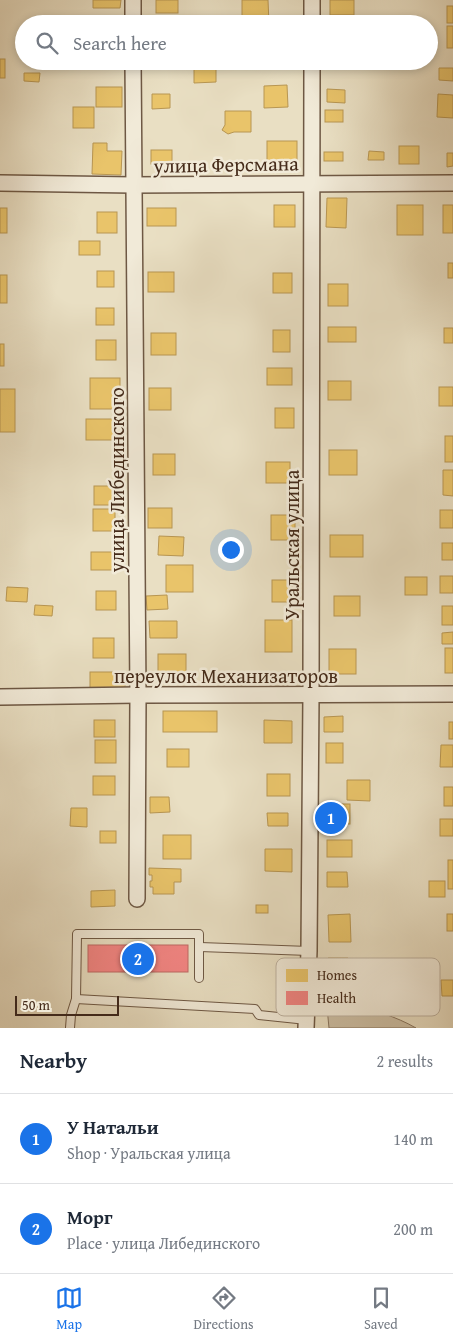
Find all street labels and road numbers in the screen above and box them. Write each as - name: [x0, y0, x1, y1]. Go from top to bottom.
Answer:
- street label: улица Ферсмана: [152, 148, 299, 180]
- street label: улица Либединского: [102, 387, 131, 574]
- street label: Уральская улица: [277, 469, 306, 620]
- street label: переулок Механизаторов: [114, 661, 338, 690]

